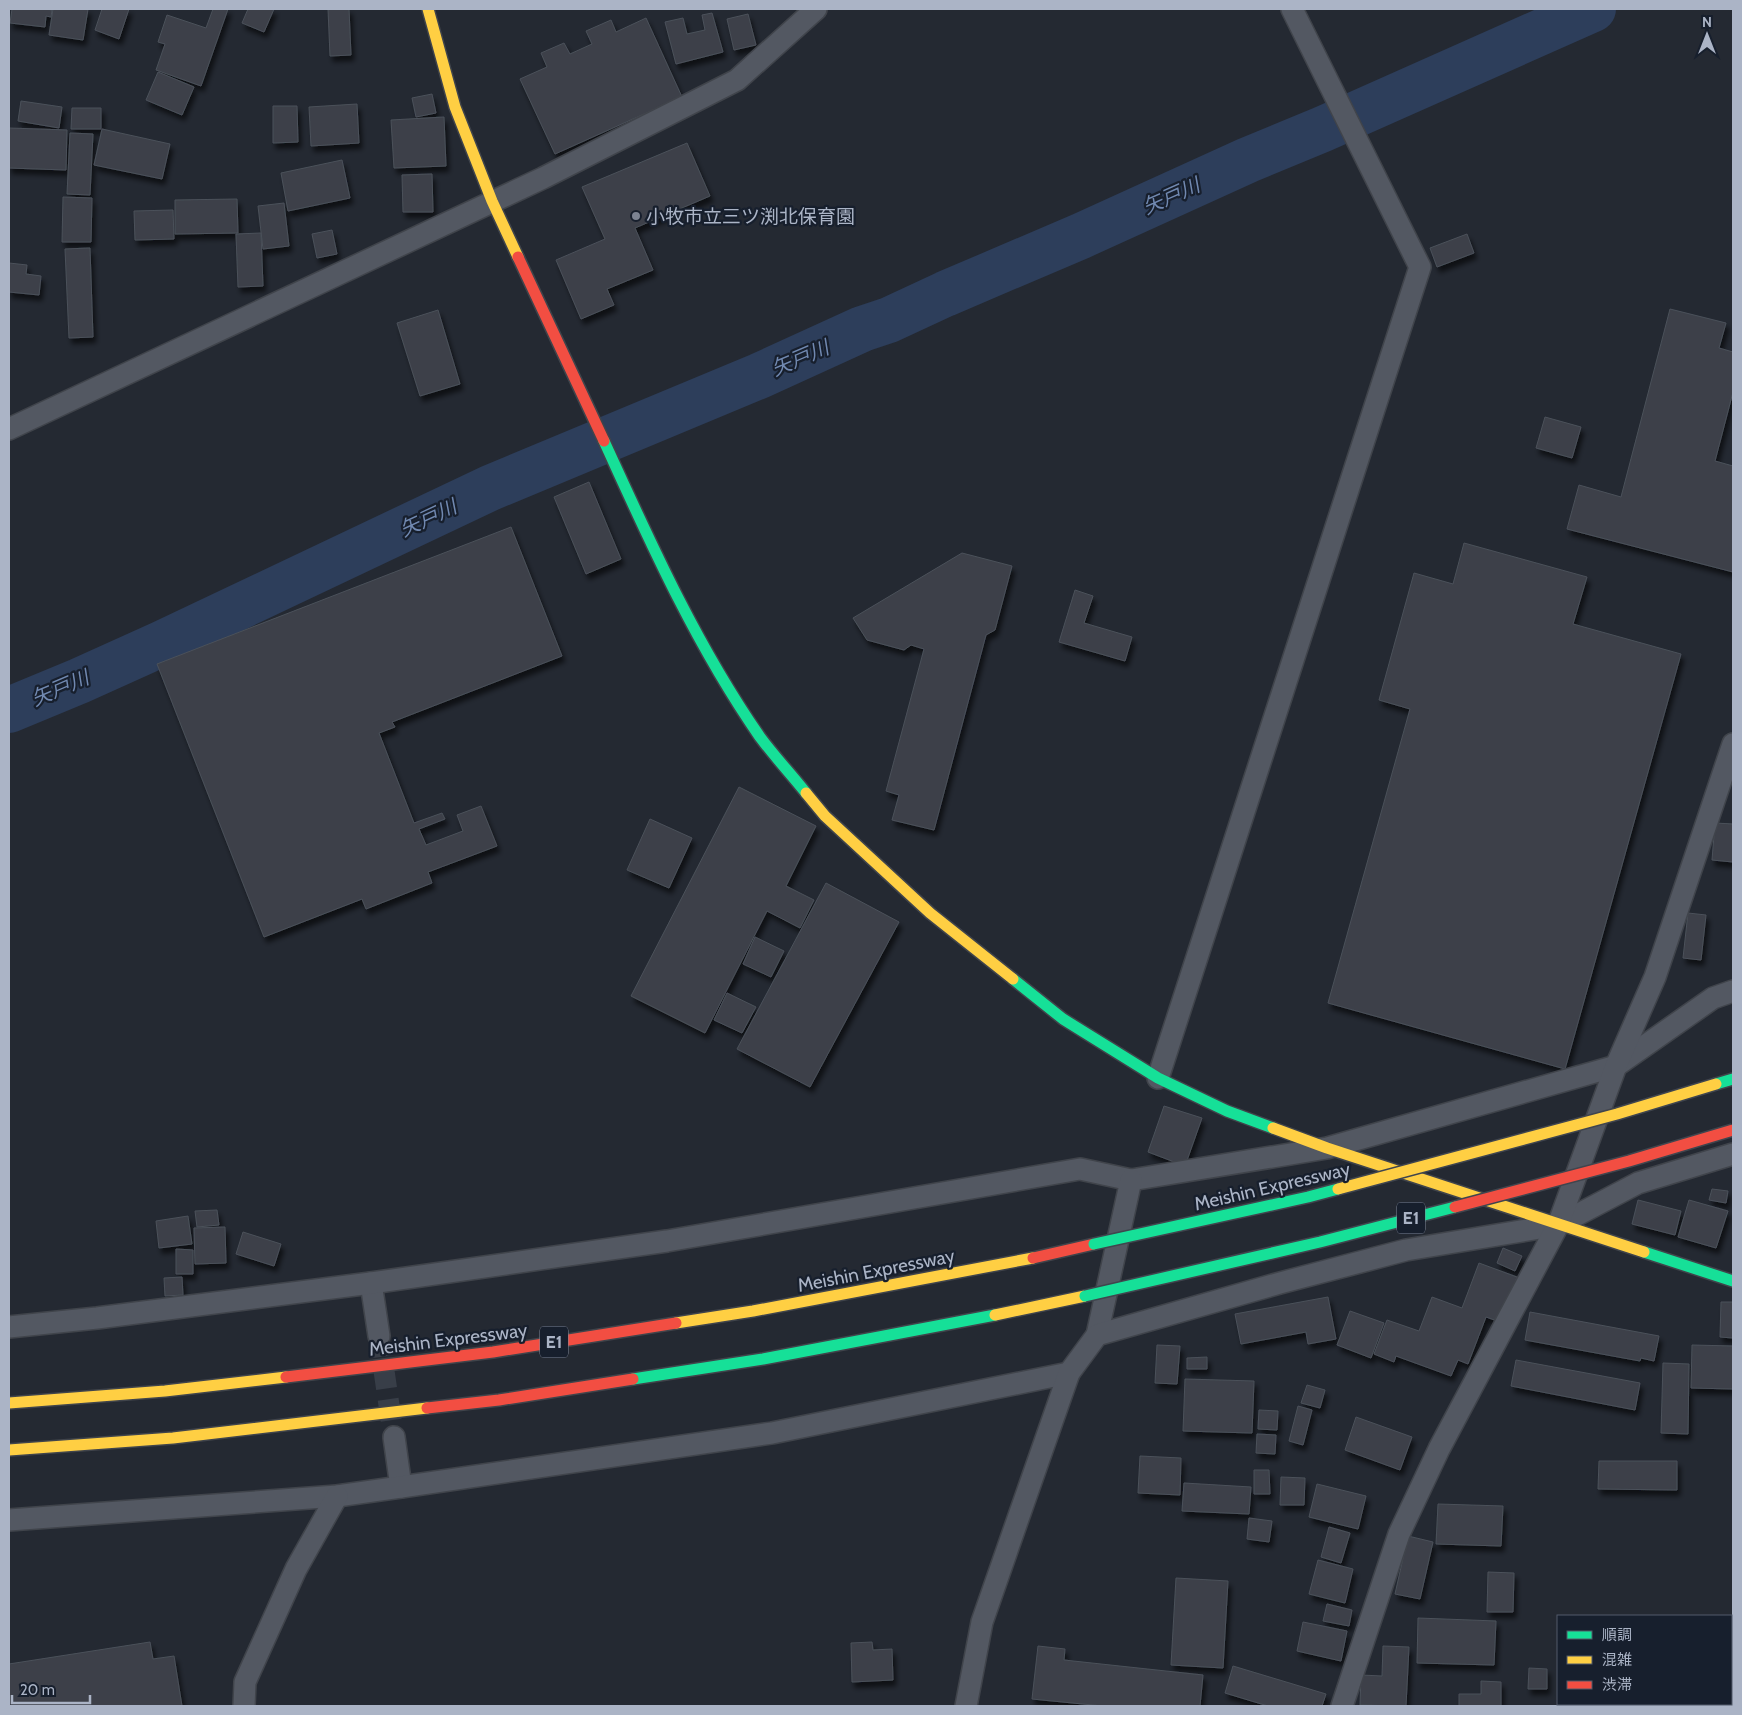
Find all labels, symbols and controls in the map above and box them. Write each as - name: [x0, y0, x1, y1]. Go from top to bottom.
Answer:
- north arrow: [1682, 10, 1732, 60]
- text: N: [1702, 13, 1712, 31]
- water label: 矢戸川: [1139, 172, 1205, 219]
- place label: 小牧市立三ツ渕北保育園: [646, 205, 855, 228]
- marker: 小牧市立三ツ渕北保育園: [630, 210, 642, 222]
- water label: 矢戸川: [768, 334, 834, 381]
- water label: 矢戸川: [396, 494, 462, 542]
- water label: 矢戸川: [28, 664, 94, 711]
- street label: Meishin Expressway: [1192, 1157, 1353, 1216]
- road number: E1: [1397, 1202, 1425, 1234]
- street label: Meishin Expressway: [796, 1244, 957, 1297]
- street label: Meishin Expressway: [368, 1318, 529, 1361]
- road number: E1: [540, 1326, 568, 1358]
- legend: [1557, 1615, 1732, 1705]
- text: 順調: [1602, 1626, 1632, 1644]
- text: 混雑: [1602, 1651, 1632, 1669]
- scale bar: [12, 1672, 90, 1704]
- text: 渋滞: [1602, 1676, 1632, 1694]
- text: 20 m: [20, 1681, 55, 1699]

